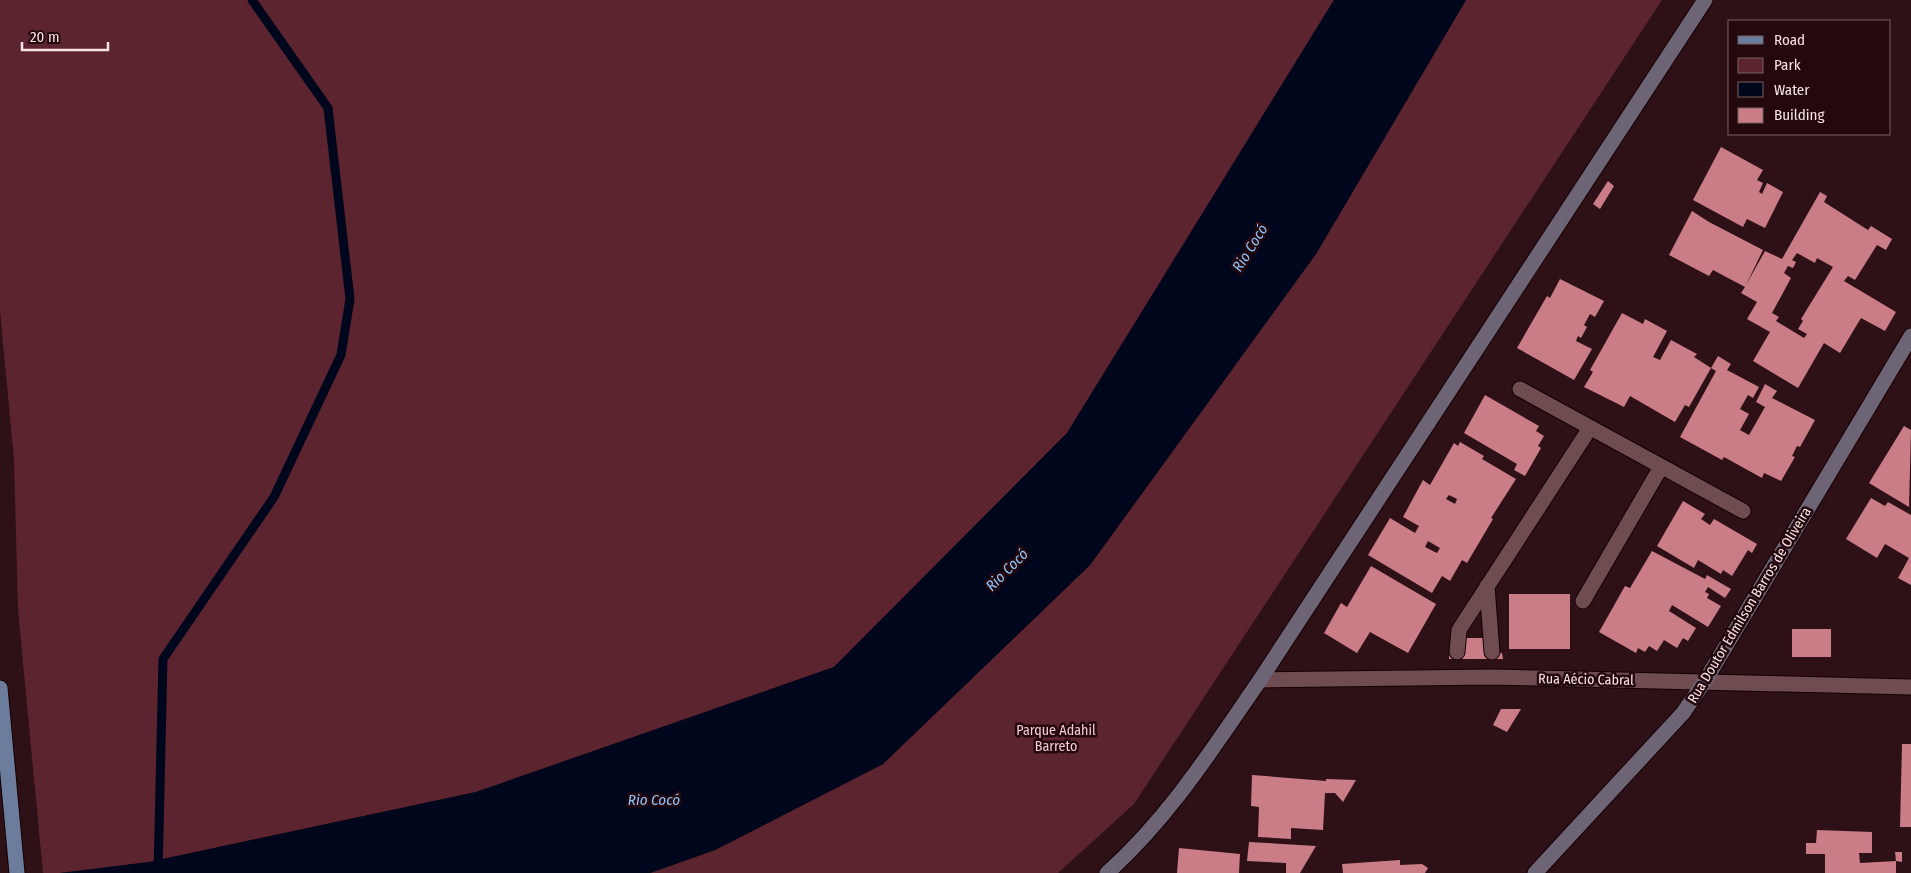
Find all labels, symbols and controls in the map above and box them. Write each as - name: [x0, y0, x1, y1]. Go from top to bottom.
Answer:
- scale bar: [22, 20, 109, 52]
- legend: [1728, 20, 1891, 135]
- text: 20 m: [30, 28, 60, 46]
- text: Road: [1774, 31, 1805, 49]
- text: Park: [1774, 56, 1801, 74]
- text: Water: [1774, 81, 1810, 99]
- text: Building: [1774, 106, 1825, 124]
- water label: Rio Cocó: [1228, 221, 1272, 275]
- street label: Rua Doutor Edmilson Barros de Oliveira: [1684, 504, 1815, 706]
- water label: Rio Cocó: [982, 545, 1032, 595]
- street label: Rua Aécio Cabral: [1538, 670, 1634, 689]
- park label: Parque Adahil Barreto: [1016, 722, 1096, 755]
- water label: Rio Cocó: [628, 791, 680, 809]

